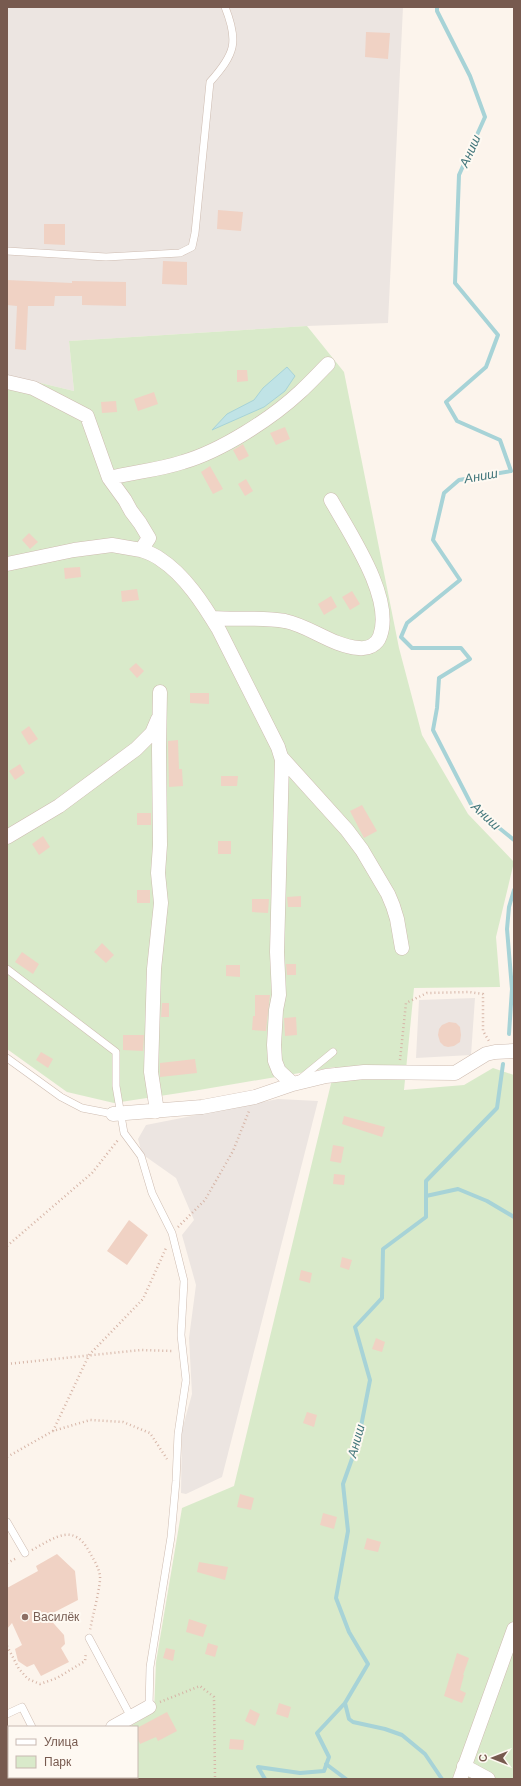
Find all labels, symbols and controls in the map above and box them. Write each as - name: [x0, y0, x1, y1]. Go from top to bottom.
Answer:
- water label: Аниш: [456, 132, 484, 170]
- water label: Аниш: [462, 466, 499, 486]
- water label: Аниш: [468, 798, 504, 833]
- water label: Аниш: [344, 1423, 368, 1460]
- place label: Василёк: [33, 1610, 80, 1624]
- marker: Василёк: [20, 1612, 30, 1622]
- legend: [8, 1726, 138, 1778]
- text: Улица: [44, 1735, 78, 1749]
- north arrow: [473, 1738, 513, 1778]
- text: С: [477, 1754, 489, 1762]
- text: Парк: [44, 1755, 72, 1769]

